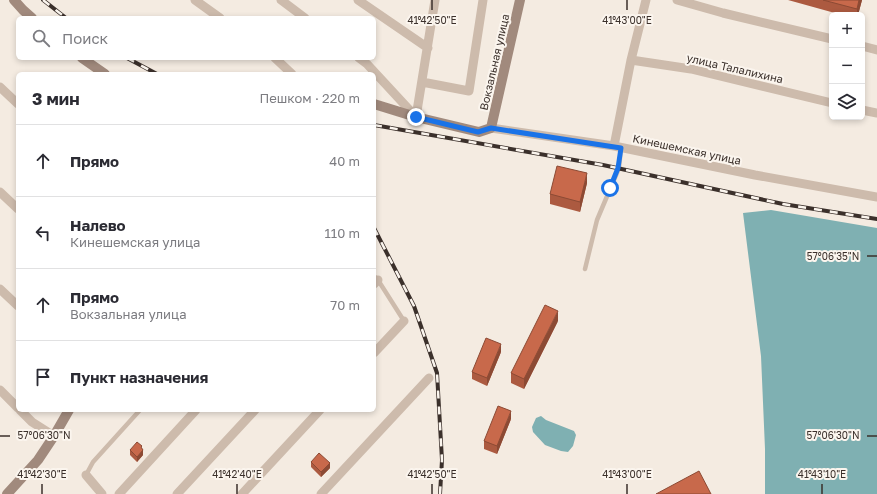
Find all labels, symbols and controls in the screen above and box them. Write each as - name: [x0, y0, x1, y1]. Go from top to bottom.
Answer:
- map controls: [829, 12, 865, 120]
- button: +: [829, 12, 865, 48]
- street label: Вокзальная улица: [477, 13, 511, 111]
- text: 41°42'50"E: [407, 14, 457, 26]
- text: 41°43'00"E: [602, 14, 652, 26]
- search box: [16, 16, 376, 60]
- icon: search: [30, 27, 52, 49]
- text: Поиск: [62, 29, 108, 47]
- button: −: [829, 48, 865, 84]
- street label: улица Талалихина: [686, 51, 784, 85]
- button: layers: [829, 84, 865, 120]
- text: 3 мин: [32, 88, 80, 109]
- text: Пешком · 220 m: [260, 90, 360, 106]
- route end: [407, 108, 425, 126]
- street label: Кинешемская улица: [632, 131, 742, 167]
- icon: ahead: [32, 150, 54, 172]
- text: Прямо: [70, 152, 119, 170]
- text: 40 m: [329, 153, 360, 169]
- route start: [601, 179, 619, 197]
- text: Налево: [70, 216, 126, 234]
- icon: left: [32, 222, 54, 244]
- text: 110 m: [325, 225, 360, 241]
- text: Кинешемская улица: [70, 234, 200, 250]
- text: 57°06'35"N: [807, 250, 859, 262]
- text: Прямо: [70, 288, 119, 306]
- icon: ahead: [32, 294, 54, 316]
- text: 70 m: [330, 297, 360, 313]
- text: Вокзальная улица: [70, 306, 186, 322]
- icon: arrive: [32, 366, 54, 388]
- text: Пункт назначения: [70, 368, 208, 386]
- text: 57°06'30"N: [18, 429, 71, 441]
- text: 57°06'30"N: [807, 429, 860, 441]
- text: 41°42'30"E: [17, 468, 67, 480]
- text: 41°42'40"E: [212, 468, 262, 480]
- text: 41°42'50"E: [407, 468, 457, 480]
- text: 41°43'00"E: [602, 468, 652, 480]
- text: 41°43'10"E: [798, 468, 846, 480]

